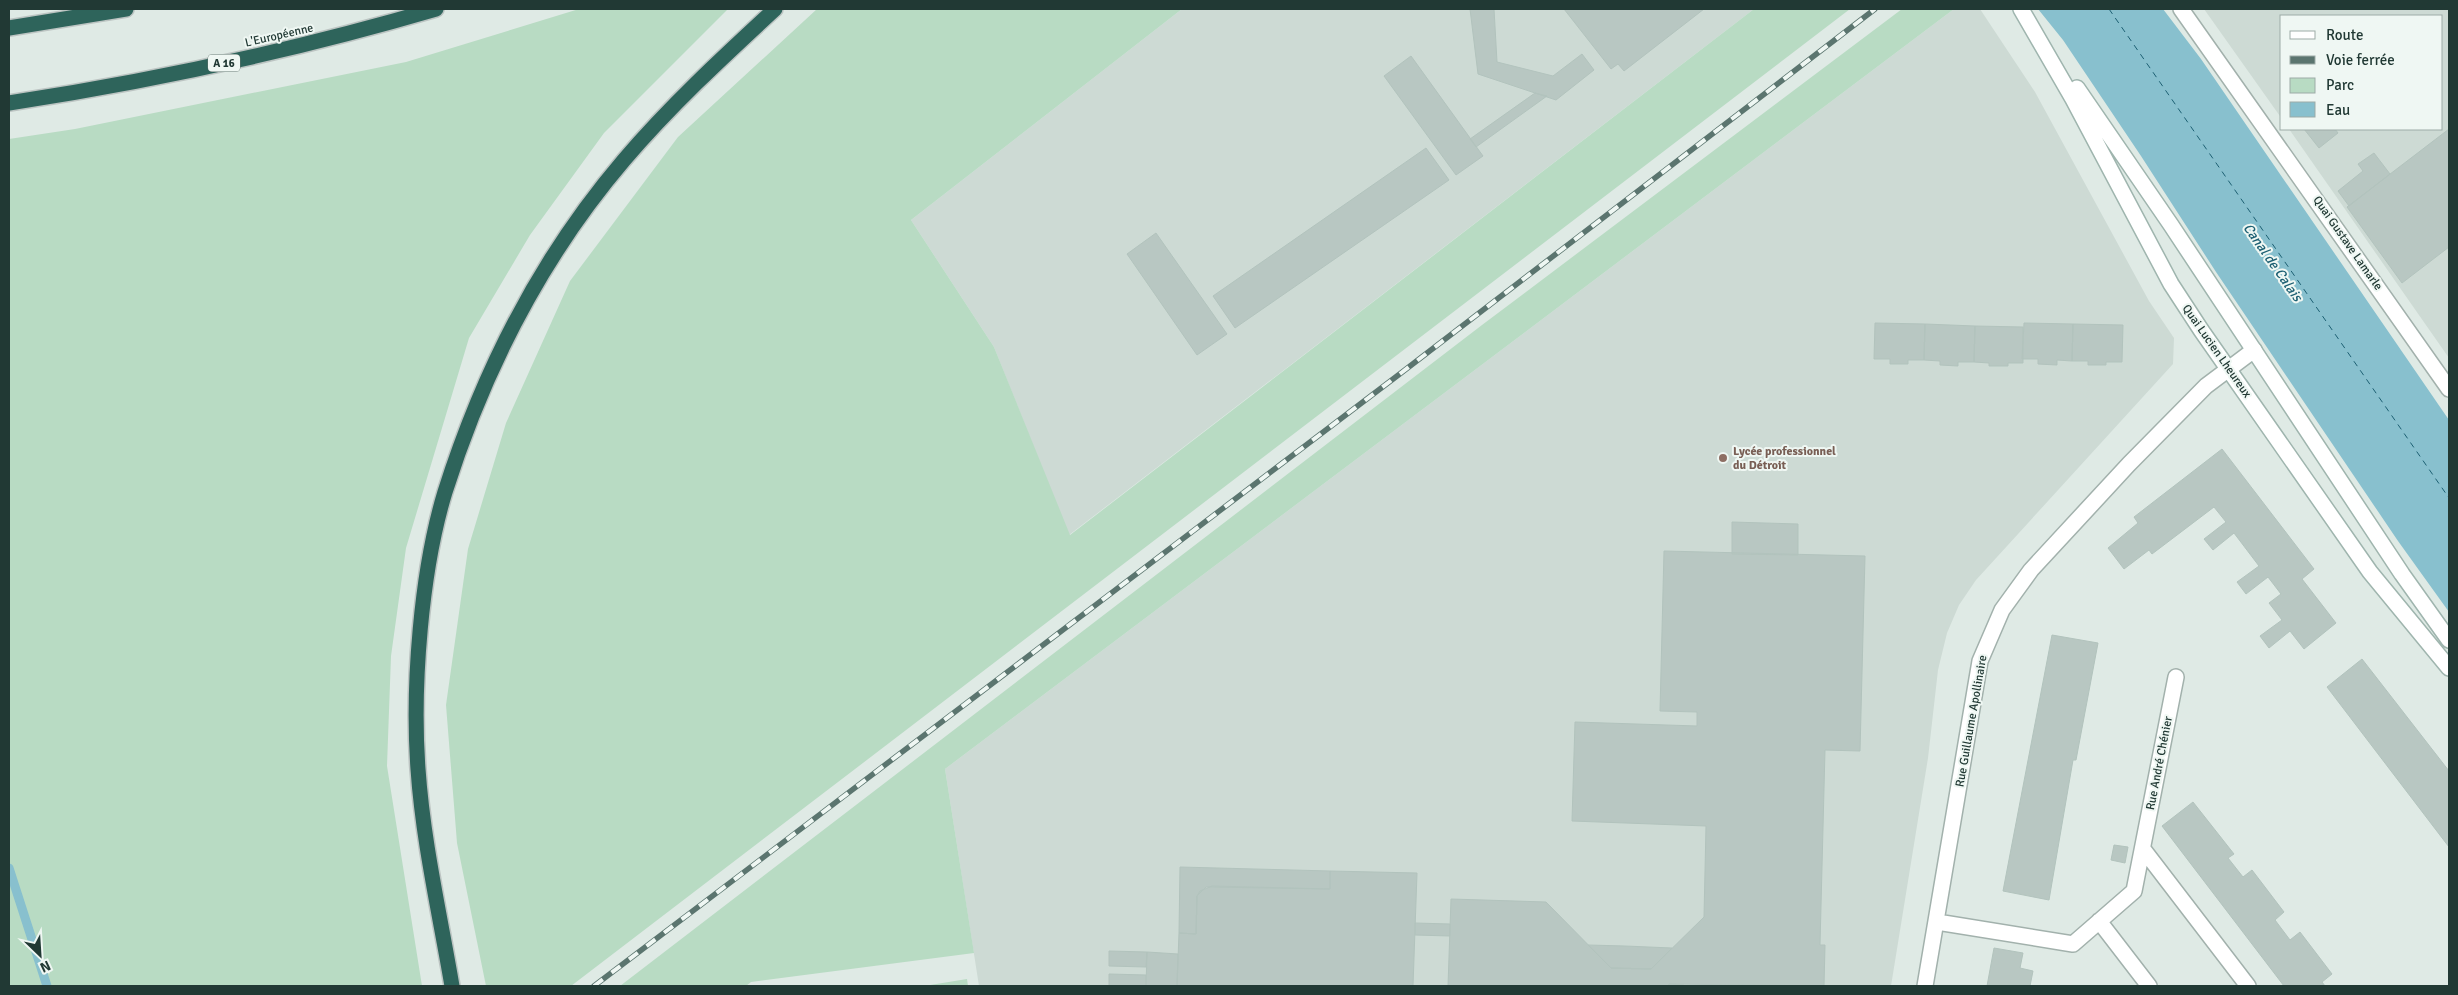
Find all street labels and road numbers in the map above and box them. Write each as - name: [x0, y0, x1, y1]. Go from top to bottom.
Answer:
- street label: L'Européenne: [243, 20, 315, 51]
- road number: A 16: [208, 54, 240, 72]
- street label: Quai Gustave Lamarle: [2309, 193, 2386, 293]
- street label: Quai Lucien Lheureux: [2179, 302, 2255, 401]
- street label: Rue Guillaume Apollinaire: [1953, 654, 1990, 788]
- street label: Rue André Chénier: [2143, 714, 2176, 811]

